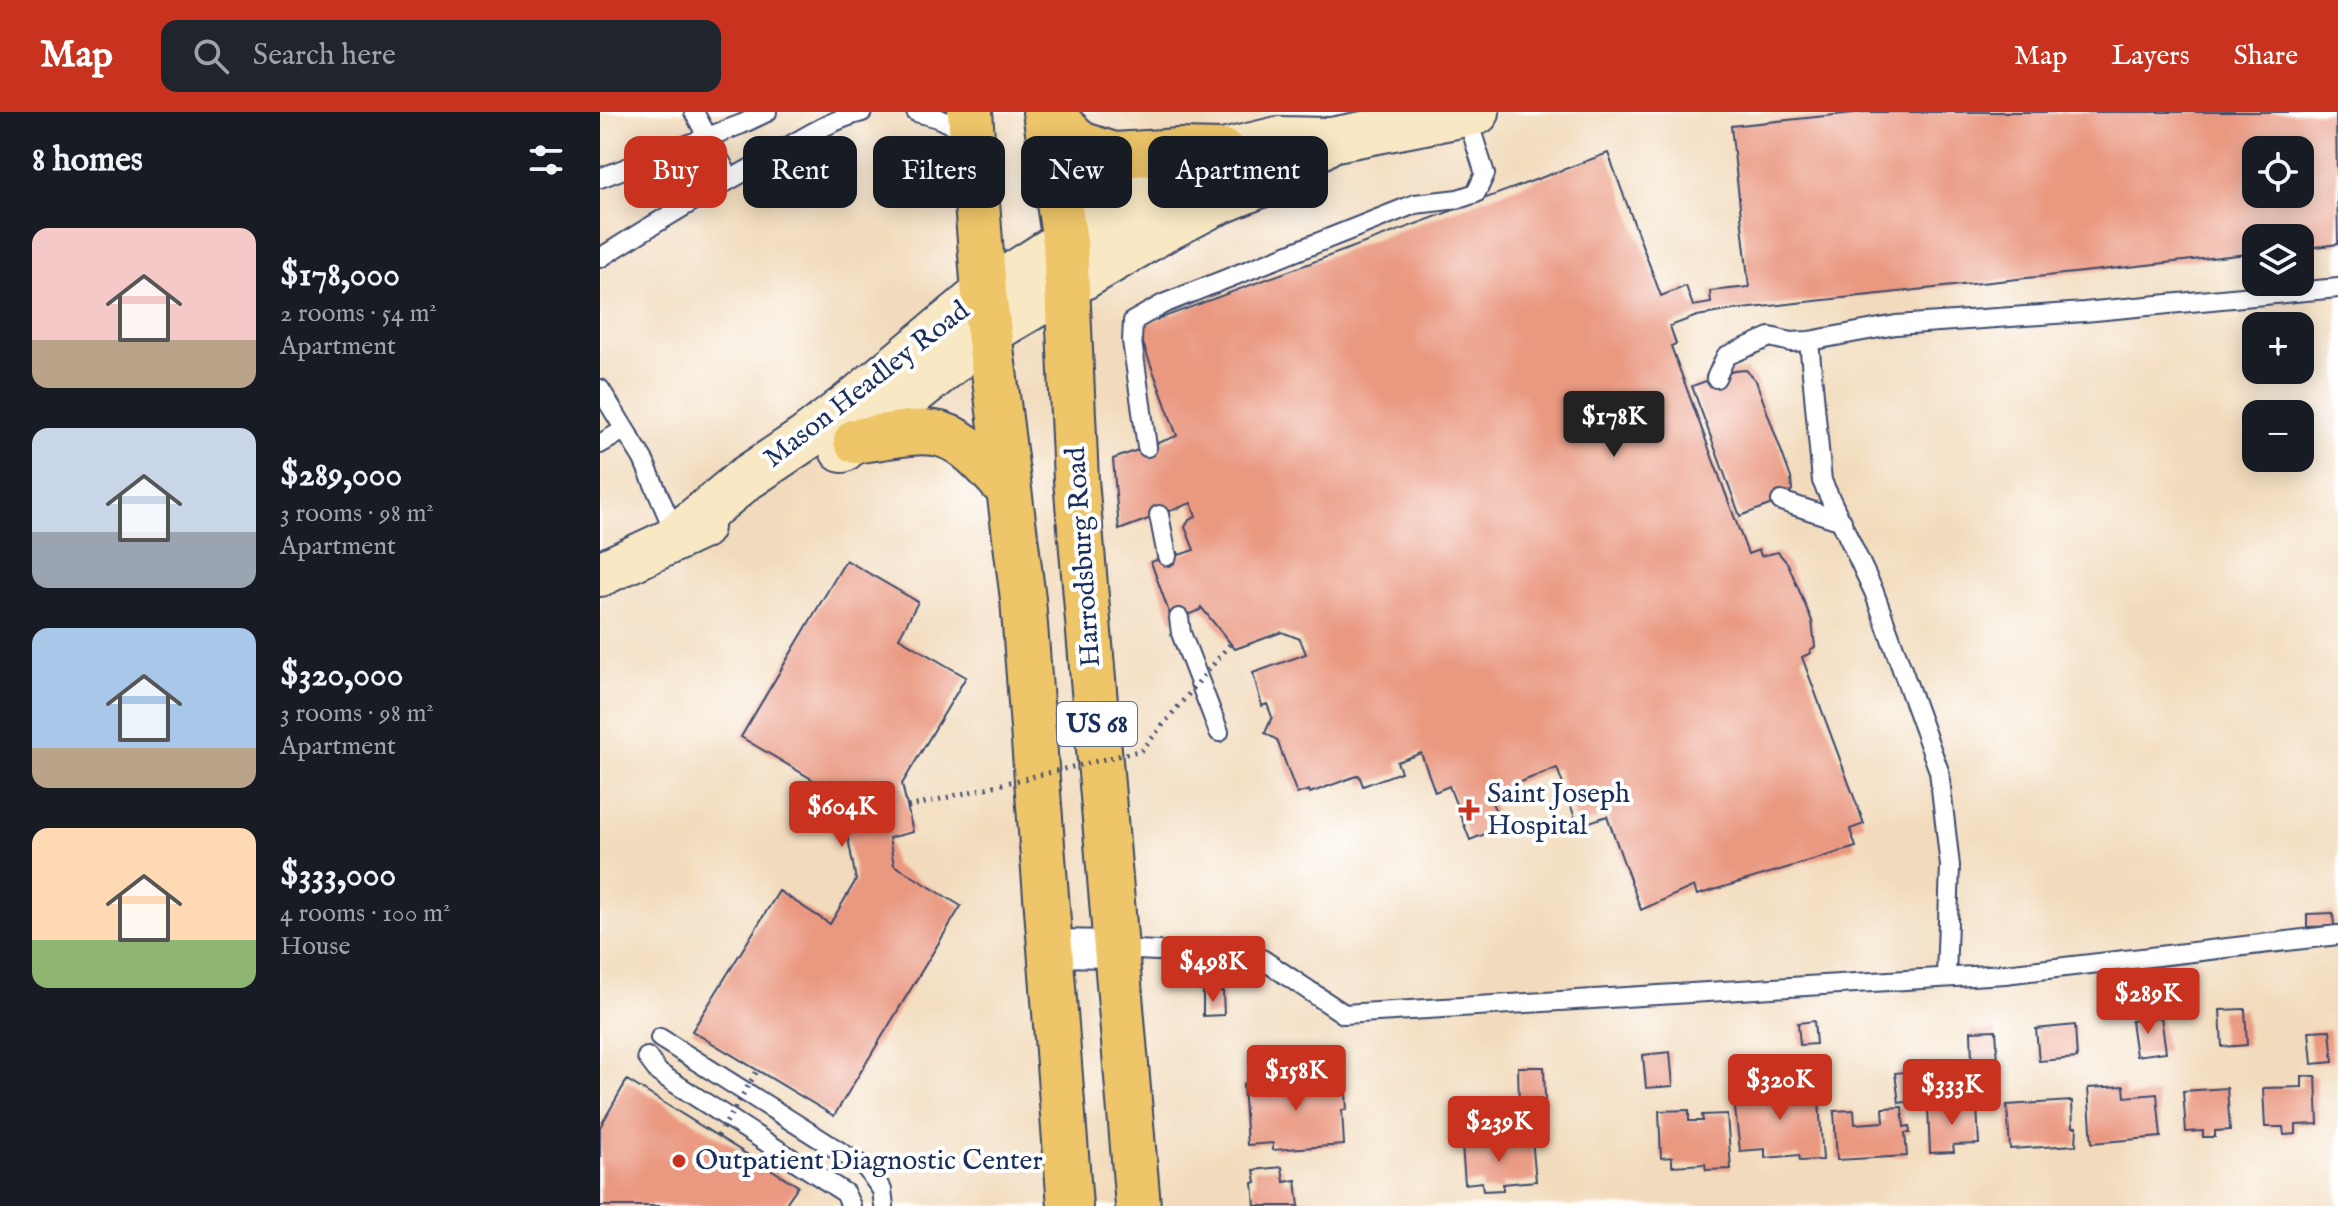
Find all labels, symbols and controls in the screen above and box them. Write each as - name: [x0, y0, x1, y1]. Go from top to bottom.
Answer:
- search box: [161, 20, 721, 92]
- text: Map: [40, 32, 113, 80]
- icon: search: [189, 34, 233, 78]
- text: Search here: [253, 37, 396, 75]
- text: Map: [2014, 39, 2067, 74]
- text: Layers: [2111, 39, 2190, 74]
- text: Share: [2234, 39, 2298, 74]
- chip: Buy: [624, 136, 727, 208]
- chip: Rent: [743, 136, 857, 208]
- chip: Filters: [873, 136, 1005, 208]
- chip: New: [1021, 136, 1132, 208]
- chip: Apartment: [1148, 136, 1328, 208]
- map controls: [2242, 136, 2314, 472]
- button: locate: [2242, 136, 2314, 208]
- icon: filters: [524, 138, 568, 182]
- text: 8 homes: [32, 139, 143, 182]
- button: layers: [2242, 224, 2314, 296]
- text: $178,000: [280, 254, 400, 297]
- icon: home: [96, 260, 192, 356]
- street label: Mason Headley Road: [757, 294, 977, 476]
- text: 2 rooms · 54 m²: [280, 297, 437, 330]
- button: +: [2242, 312, 2314, 384]
- text: Apartment: [280, 330, 396, 363]
- pin: $178K: [1558, 391, 1670, 459]
- text: $178K: [1581, 400, 1647, 433]
- button: −: [2242, 400, 2314, 472]
- street label: Harrodsburg Road: [1059, 446, 1109, 668]
- text: $289,000: [280, 454, 402, 497]
- icon: home: [96, 460, 192, 556]
- text: 3 rooms · 98 m²: [280, 497, 434, 530]
- text: Apartment: [280, 530, 396, 563]
- text: $320,000: [280, 654, 403, 697]
- icon: home: [96, 660, 192, 756]
- text: 3 rooms · 98 m²: [280, 697, 434, 730]
- road number: US 68: [1057, 702, 1137, 746]
- text: Apartment: [280, 730, 396, 763]
- place label: Saint Joseph Hospital: [1487, 777, 1630, 844]
- pin: $604K: [786, 781, 898, 849]
- text: $604K: [807, 790, 877, 823]
- marker: Saint Joseph Hospital: [1458, 799, 1480, 821]
- text: $333,000: [280, 854, 396, 897]
- icon: home: [96, 860, 192, 956]
- text: 4 rooms · 100 m²: [280, 897, 450, 930]
- text: House: [280, 930, 350, 963]
- pin: $498K: [1157, 936, 1269, 1004]
- text: $498K: [1179, 945, 1247, 978]
- pin: $289K: [2092, 968, 2204, 1036]
- text: $289K: [2115, 977, 2181, 1010]
- pin: $158K: [1240, 1045, 1352, 1113]
- text: $158K: [1265, 1054, 1327, 1087]
- pin: $320K: [1724, 1054, 1836, 1122]
- pin: $333K: [1896, 1059, 2008, 1127]
- text: $320K: [1746, 1063, 1814, 1096]
- text: $333K: [1921, 1068, 1983, 1101]
- pin: $239K: [1443, 1096, 1555, 1164]
- text: $239K: [1466, 1105, 1532, 1138]
- place label: Outpatient Diagnostic Center: [695, 1144, 1043, 1179]
- marker: Outpatient Diagnostic Center: [670, 1152, 688, 1170]

